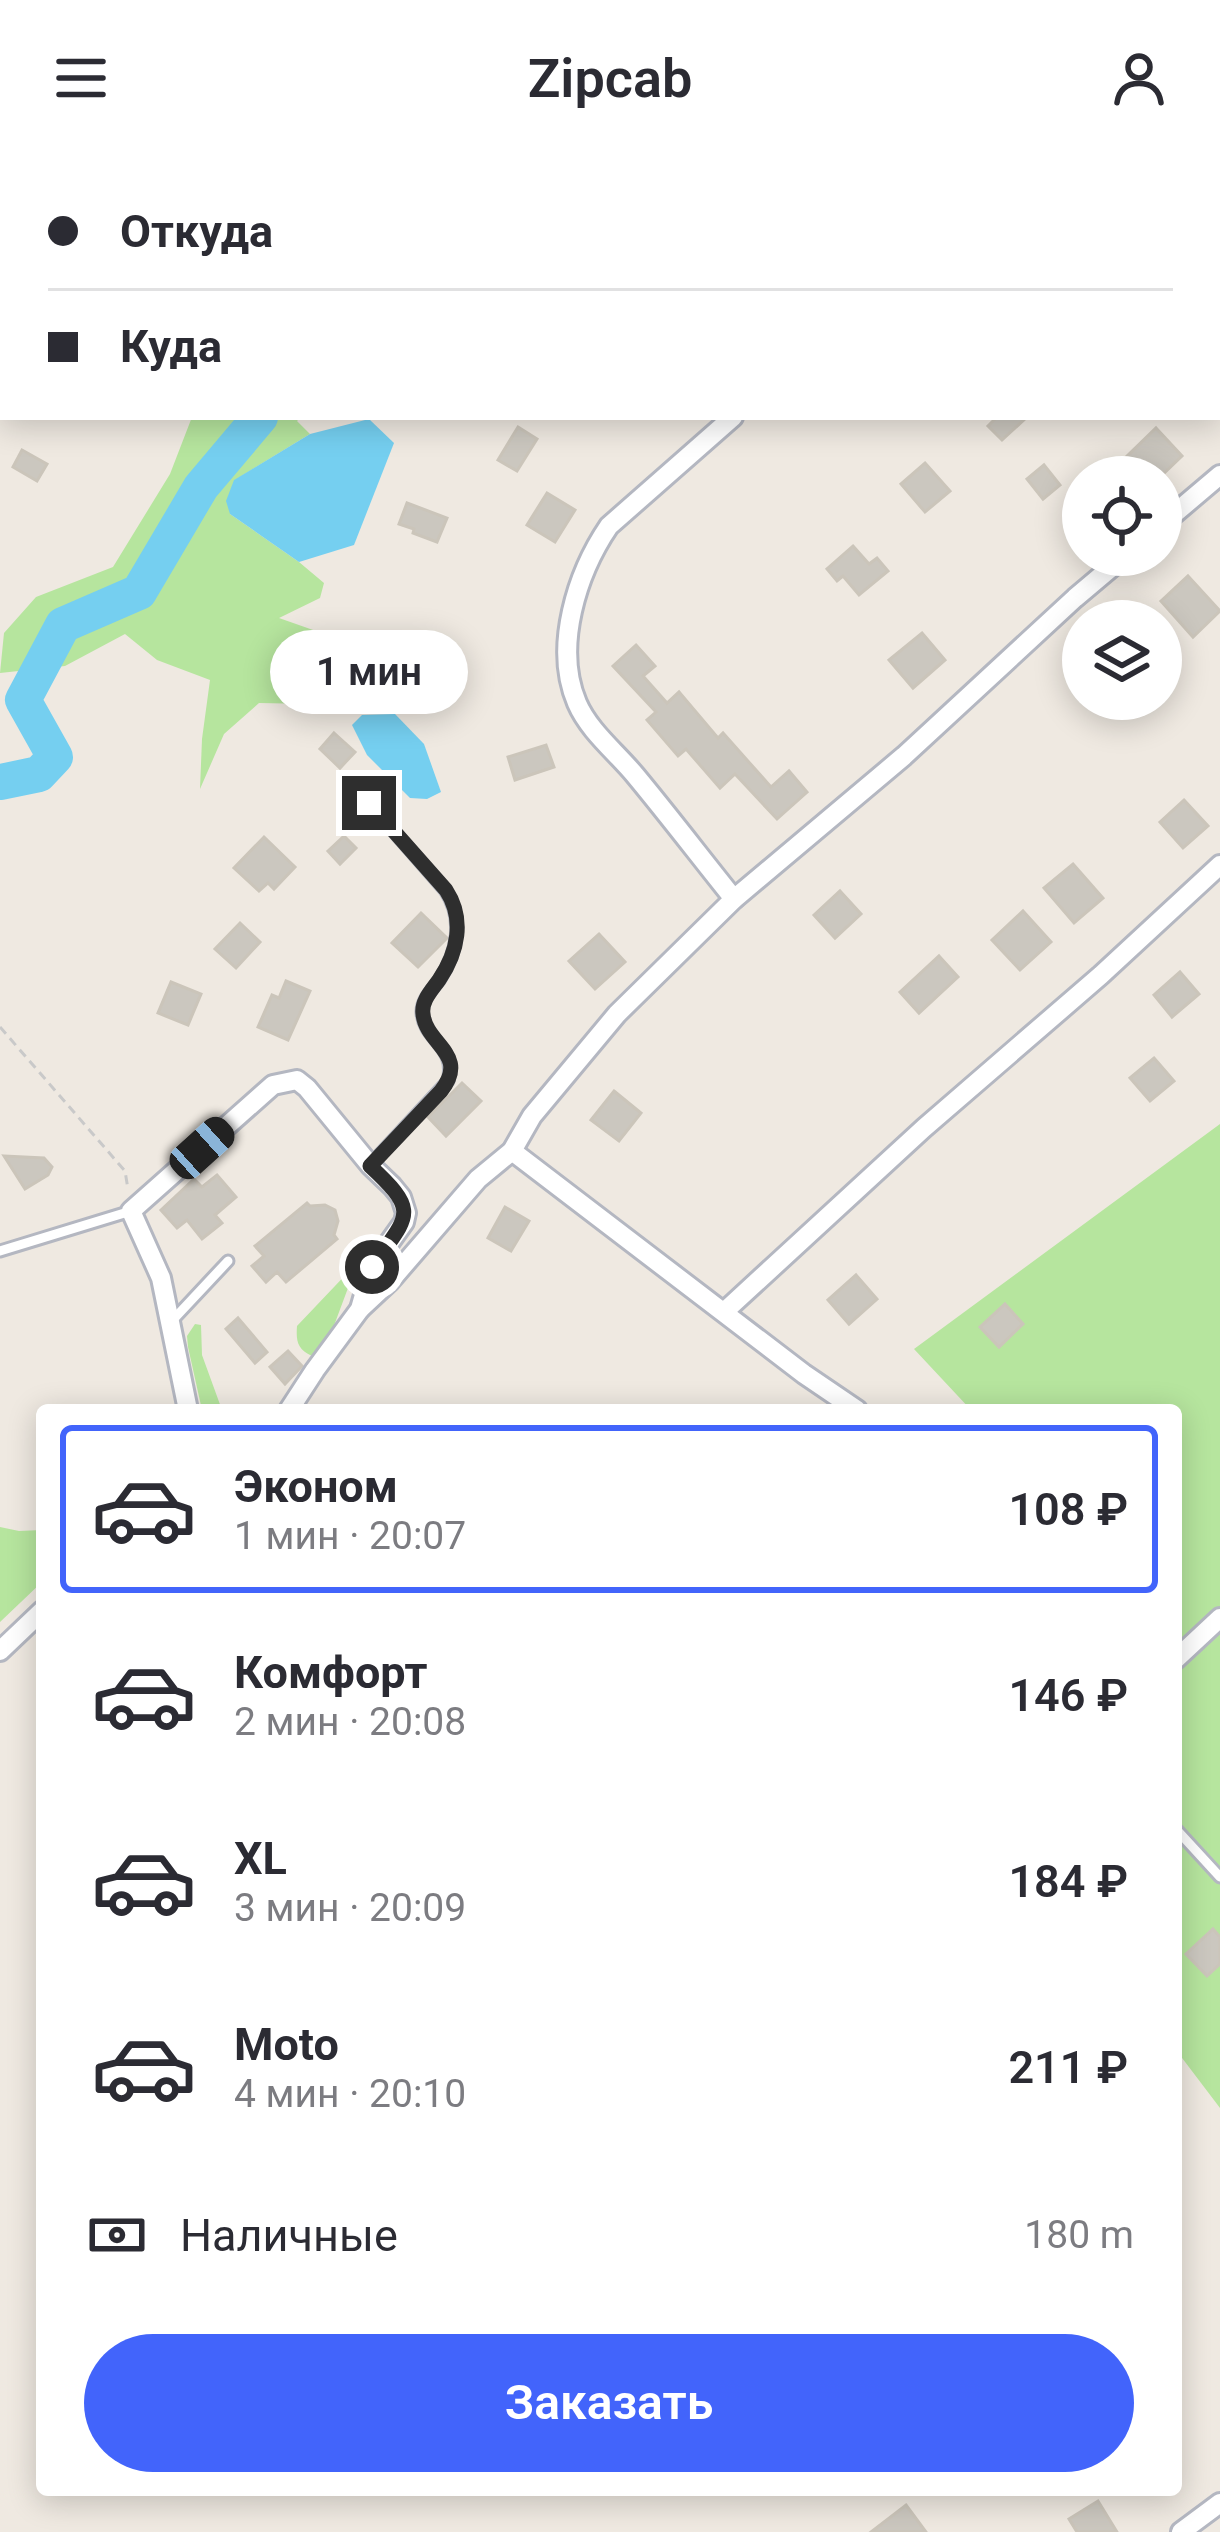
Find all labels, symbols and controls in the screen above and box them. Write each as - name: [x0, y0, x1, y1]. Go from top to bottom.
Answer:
- icon: menu: [48, 45, 114, 111]
- icon: person: [1106, 45, 1172, 111]
- text: Zipcab: [528, 47, 692, 110]
- text: Откуда: [120, 205, 273, 258]
- text: Куда: [120, 320, 222, 373]
- map controls: [1062, 456, 1182, 720]
- button: locate: [1062, 456, 1182, 576]
- button: layers: [1062, 600, 1182, 720]
- callout: 1 мин: [270, 629, 468, 713]
- text: 1 мин: [316, 649, 422, 695]
- route end: [342, 776, 396, 830]
- car: [163, 1111, 241, 1185]
- route start: [345, 1240, 399, 1294]
- icon: car: [90, 1455, 198, 1563]
- text: Эконом: [234, 1460, 398, 1513]
- text: 108 ₽: [1008, 1483, 1128, 1536]
- text: 1 мин · 20:07: [234, 1513, 466, 1559]
- icon: car: [90, 1641, 198, 1749]
- text: Комфорт: [234, 1646, 427, 1699]
- text: 146 ₽: [1008, 1669, 1128, 1722]
- text: 2 мин · 20:08: [234, 1699, 466, 1745]
- icon: car: [90, 1827, 198, 1935]
- text: XL: [234, 1832, 287, 1885]
- text: 184 ₽: [1008, 1855, 1128, 1908]
- text: 3 мин · 20:09: [234, 1885, 466, 1931]
- icon: car: [90, 2013, 198, 2121]
- text: Moto: [234, 2018, 339, 2071]
- text: 211 ₽: [1008, 2041, 1128, 2094]
- text: 4 мин · 20:10: [234, 2071, 466, 2117]
- icon: cash: [84, 2202, 150, 2268]
- text: Наличные: [180, 2209, 398, 2262]
- text: 180 m: [1024, 2212, 1134, 2258]
- button: Заказать: [84, 2334, 1134, 2472]

